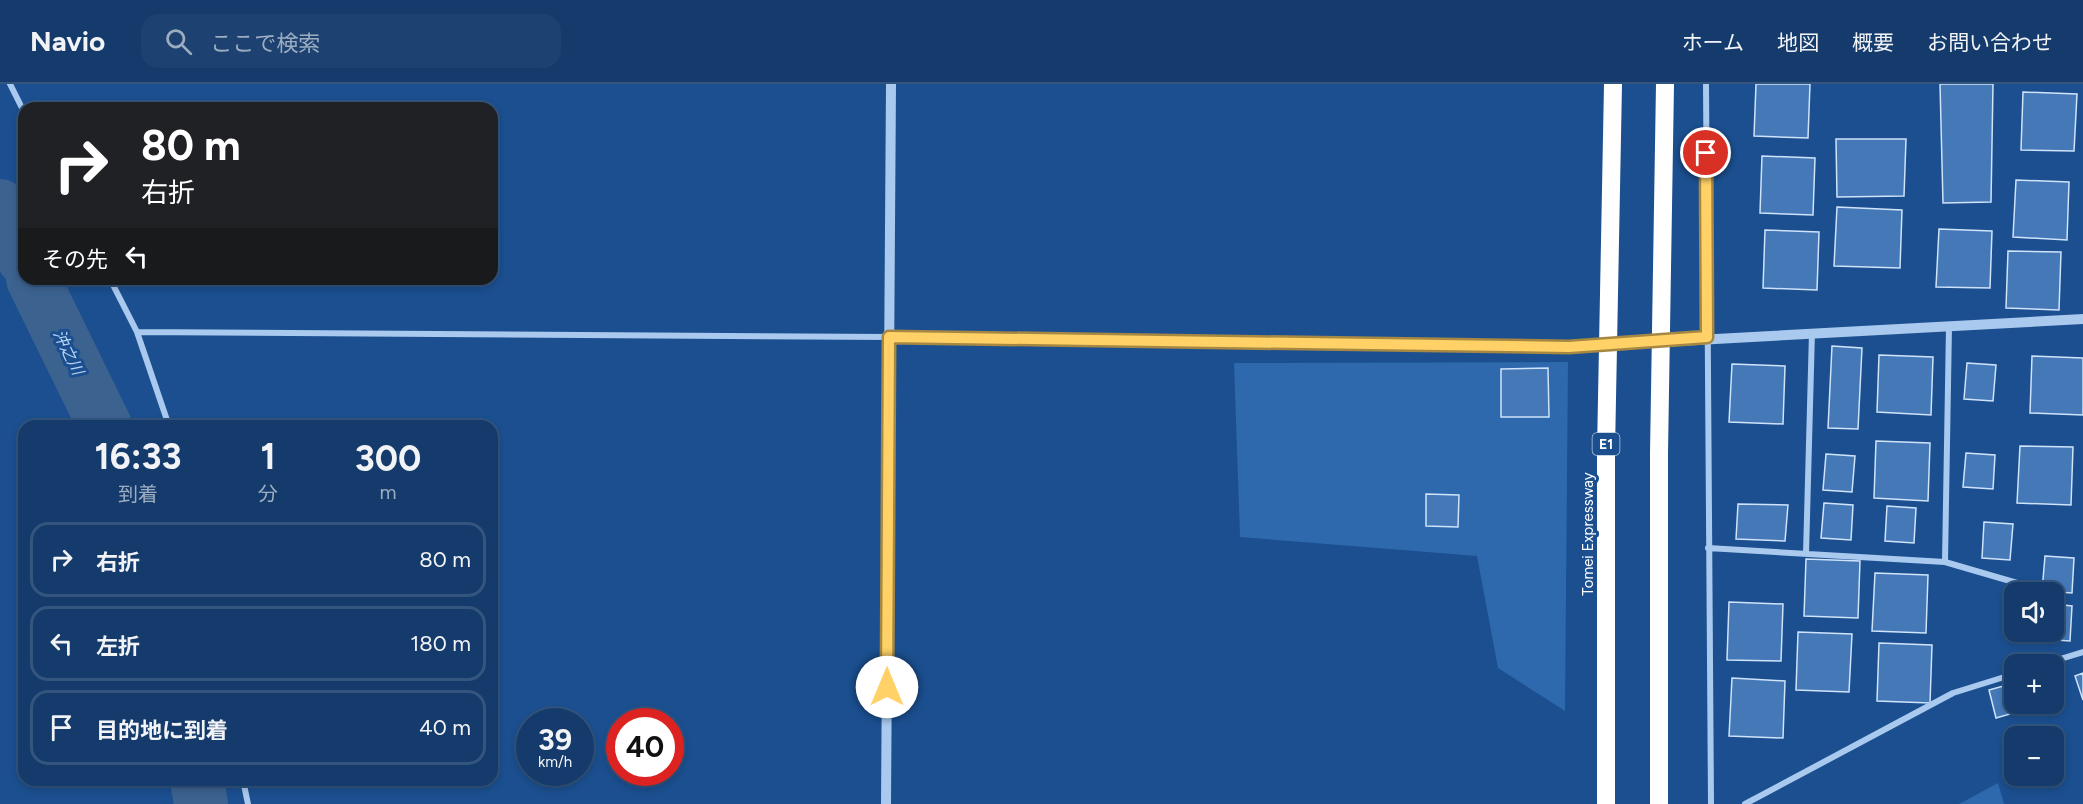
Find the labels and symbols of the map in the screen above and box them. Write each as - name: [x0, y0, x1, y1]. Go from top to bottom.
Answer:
- pin: [1680, 127, 1731, 178]
- water label: 沖之川: [49, 326, 88, 380]
- road number: E1: [1592, 433, 1620, 455]
- street label: Tomei Expressway: [1579, 472, 1597, 596]
- position arrow: [855, 655, 919, 719]
- speed limit sign: 40: [606, 708, 684, 786]

